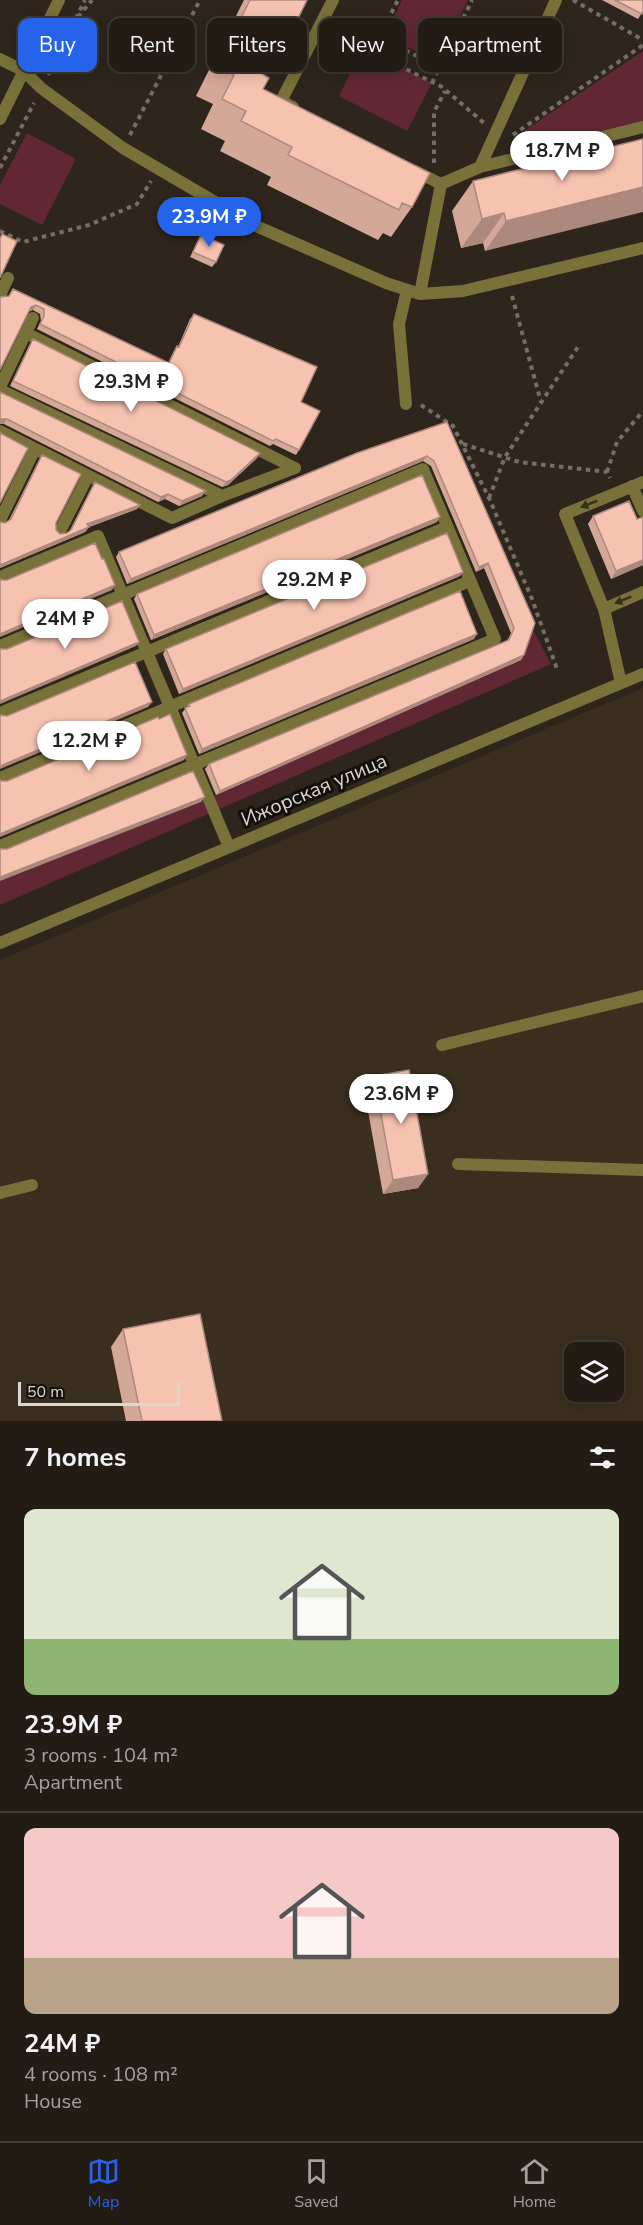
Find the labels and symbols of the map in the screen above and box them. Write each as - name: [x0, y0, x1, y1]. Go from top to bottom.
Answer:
- pin: 18.7M ₽: [507, 131, 617, 182]
- pin: 23.9M ₽: [154, 197, 264, 248]
- pin: 29.3M ₽: [76, 362, 186, 413]
- one-way arrow: [580, 500, 598, 509]
- pin: 29.2M ₽: [259, 560, 369, 611]
- one-way arrow: [614, 595, 632, 605]
- pin: 24M ₽: [23, 599, 107, 650]
- pin: 12.2M ₽: [34, 721, 144, 772]
- street label: Ижорская улица: [237, 747, 391, 833]
- pin: 23.6M ₽: [346, 1074, 456, 1125]
- scale bar: [18, 1379, 180, 1406]

